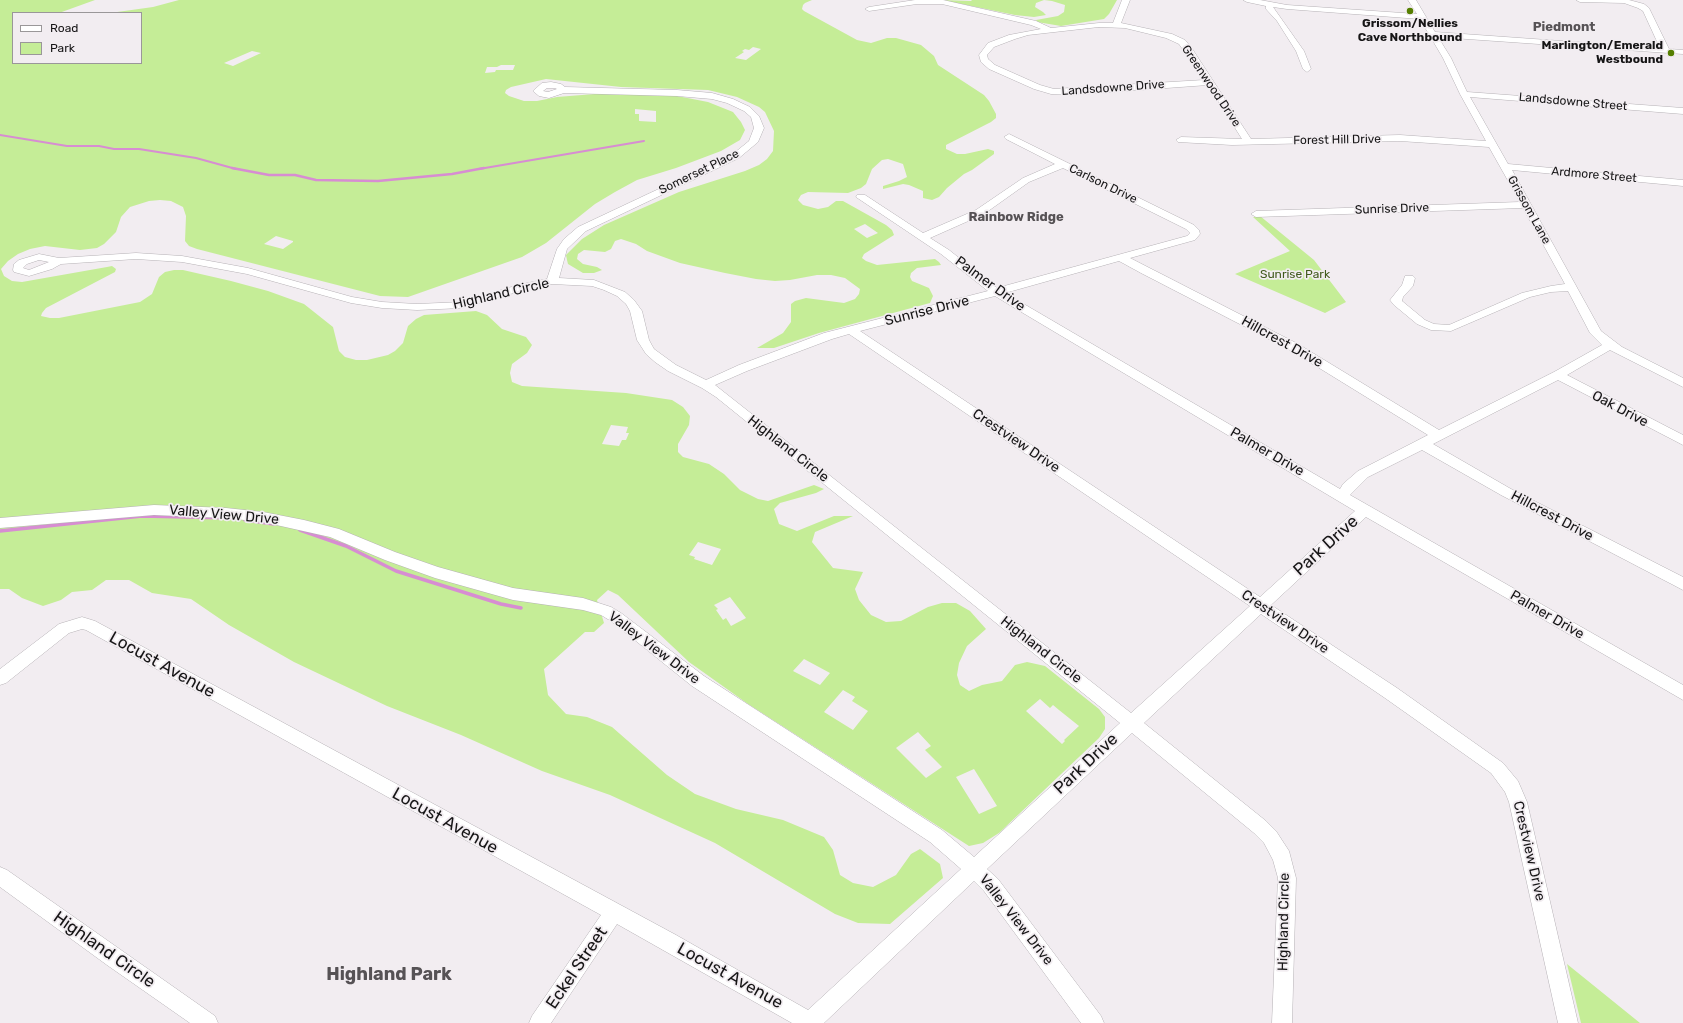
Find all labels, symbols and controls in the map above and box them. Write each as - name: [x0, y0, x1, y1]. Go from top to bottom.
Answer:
- marker: Grissom/Nellies Cave Northbound: [1405, 6, 1415, 16]
- legend: [12, 12, 142, 64]
- place label: Grissom/Nellies Cave Northbound: [1358, 17, 1462, 45]
- district label: Piedmont: [1533, 19, 1595, 35]
- text: Road: [50, 21, 78, 35]
- place label: Marlington/Emerald Westbound: [1542, 39, 1663, 67]
- text: Park: [50, 41, 75, 55]
- street label: Greenwood Drive: [1178, 42, 1244, 130]
- marker: Marlington/Emerald Westbound: [1666, 48, 1676, 58]
- street label: Landsdowne Drive: [1061, 77, 1165, 99]
- street label: Landsdowne Street: [1518, 90, 1628, 114]
- street label: Forest Hill Drive: [1293, 132, 1381, 148]
- street label: Somerset Place: [657, 146, 741, 198]
- street label: Carlson Drive: [1067, 161, 1139, 207]
- street label: Ardmore Street: [1551, 164, 1637, 186]
- street label: Grissom Lane: [1504, 173, 1554, 247]
- street label: Sunrise Drive: [1355, 201, 1429, 217]
- district label: Rainbow Ridge: [968, 209, 1064, 225]
- street label: Palmer Drive: [952, 253, 1028, 315]
- park label: Sunrise Park: [1260, 268, 1330, 282]
- street label: Highland Circle: [451, 275, 551, 313]
- street label: Sunrise Drive: [883, 292, 971, 330]
- street label: Hillcrest Drive: [1238, 313, 1326, 371]
- street label: Oak Drive: [1589, 387, 1651, 431]
- street label: Crestview Drive: [969, 405, 1063, 477]
- street label: Highland Circle: [744, 412, 832, 486]
- street label: Palmer Drive: [1227, 424, 1307, 480]
- street label: Hillcrest Drive: [1508, 487, 1596, 545]
- street label: Valley View Drive: [168, 502, 280, 528]
- street label: Park Drive: [1289, 512, 1363, 580]
- street label: Crestview Drive: [1238, 586, 1332, 658]
- street label: Palmer Drive: [1507, 587, 1587, 643]
- street label: Valley View Drive: [605, 608, 703, 688]
- street label: Highland Circle: [997, 613, 1085, 687]
- street label: Locust Avenue: [106, 628, 218, 702]
- street label: Park Drive: [1050, 729, 1122, 799]
- street label: Locust Avenue: [389, 784, 501, 858]
- street label: Crestview Drive: [1509, 799, 1549, 903]
- street label: Valley View Drive: [975, 871, 1057, 969]
- street label: Highland Circle: [1275, 873, 1293, 971]
- street label: Highland Circle: [49, 907, 159, 993]
- street label: Eckel Street: [542, 923, 612, 1013]
- street label: Locust Avenue: [674, 939, 786, 1013]
- district label: Highland Park: [326, 964, 452, 986]

